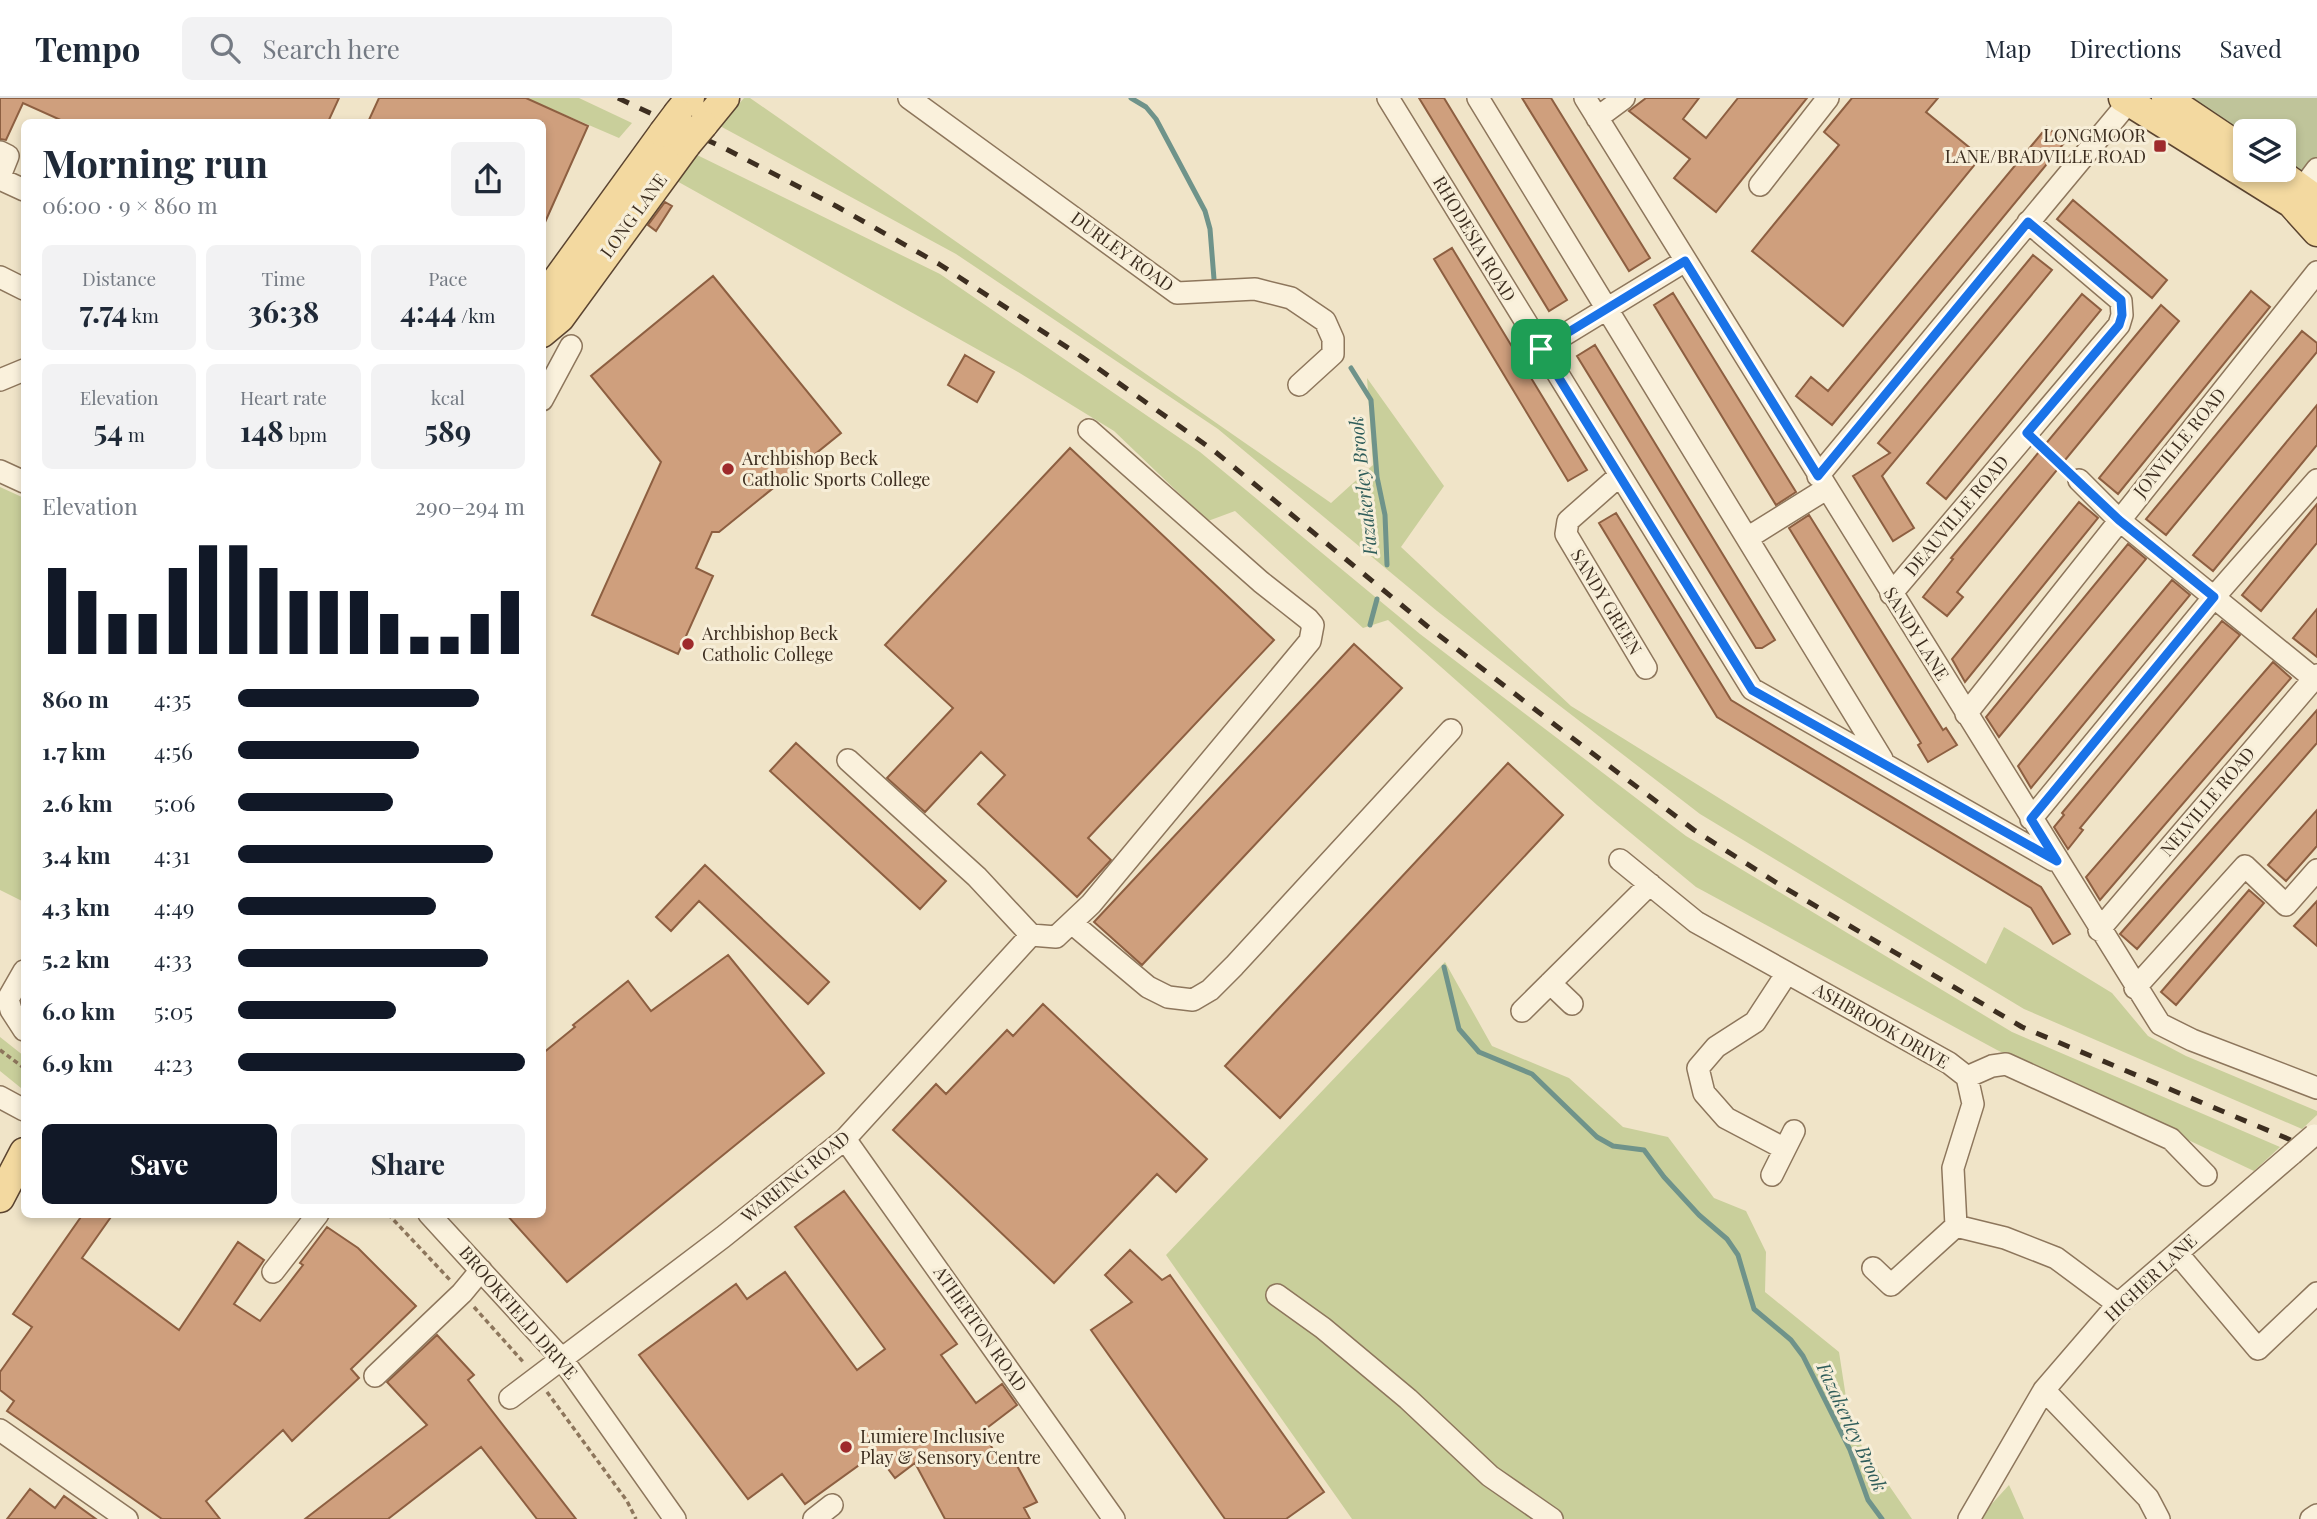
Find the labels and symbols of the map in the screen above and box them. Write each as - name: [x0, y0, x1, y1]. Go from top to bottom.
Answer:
- place label: LONGMOOR LANE/BRADVILLE ROAD: [1945, 123, 2146, 168]
- marker: LONGMOOR LANE/BRADVILLE ROAD: [2152, 138, 2168, 154]
- street label: LONG LANE: [594, 168, 672, 262]
- street label: RHODESIA ROAD: [1428, 171, 1522, 306]
- street label: DURLEY ROAD: [1066, 206, 1179, 297]
- pin: [1511, 319, 1571, 379]
- street label: JONVILLE ROAD: [2127, 383, 2231, 503]
- water label: Fazakerley Brook: [1342, 415, 1382, 558]
- place label: Archbishop Beck Catholic Sports College: [741, 446, 930, 491]
- street label: DEAUVILLE ROAD: [1899, 450, 2014, 581]
- marker: Archbishop Beck Catholic Sports College: [720, 461, 736, 477]
- street label: SANDY GREEN: [1566, 544, 1648, 659]
- street label: SANDY LANE: [1879, 582, 1955, 685]
- place label: Archbishop Beck Catholic College: [701, 621, 838, 666]
- marker: Archbishop Beck Catholic College: [680, 636, 696, 652]
- street label: NELVILLE ROAD: [2154, 742, 2260, 861]
- street label: ASHBROOK DRIVE: [1808, 976, 1954, 1074]
- street label: WAREING ROAD: [735, 1125, 855, 1228]
- street label: HIGHER LANE: [2099, 1228, 2202, 1326]
- street label: BROOKFIELD DRIVE: [454, 1241, 583, 1384]
- street label: ATHERTON ROAD: [928, 1260, 1033, 1396]
- water label: Fazakerley Brook: [1811, 1357, 1894, 1496]
- place label: Lumiere Inclusive Play & Sensory Centre: [860, 1424, 1041, 1469]
- marker: Lumiere Inclusive Play & Sensory Centre: [838, 1439, 854, 1455]

